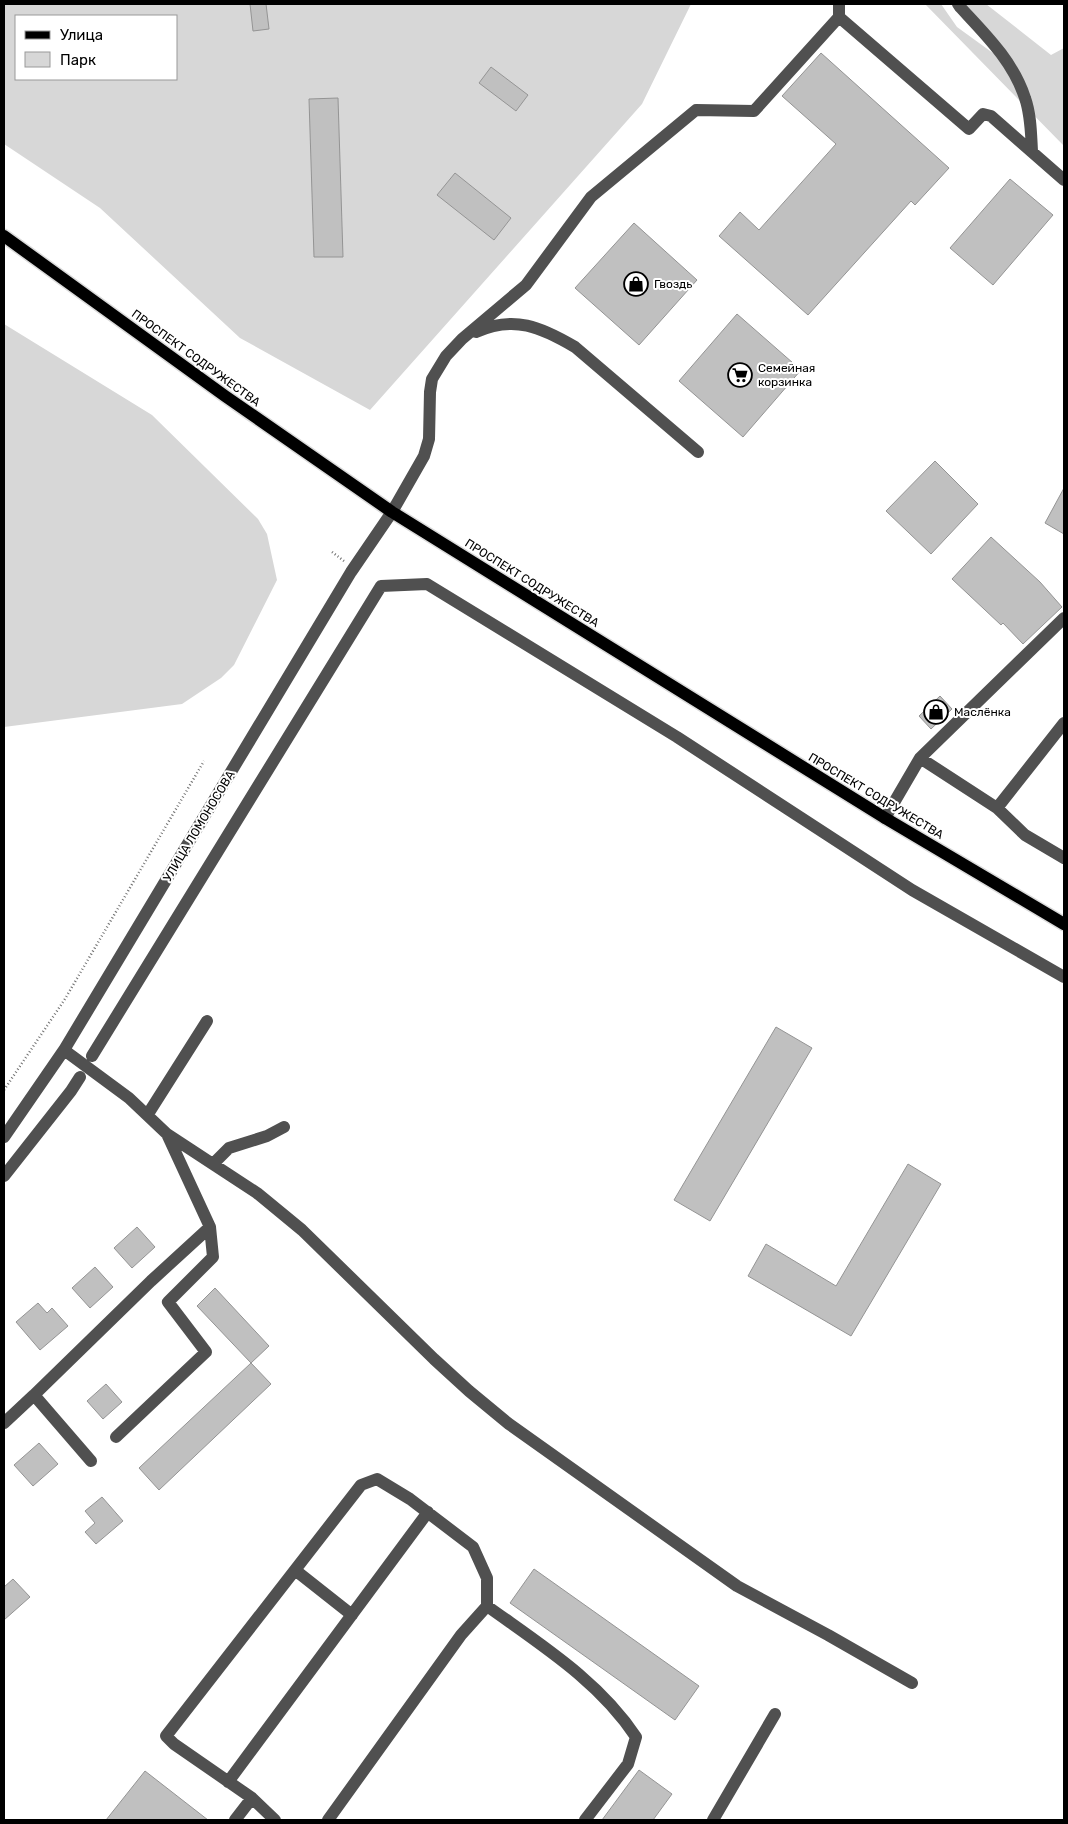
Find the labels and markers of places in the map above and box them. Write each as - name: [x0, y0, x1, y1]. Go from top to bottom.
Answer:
- shop icon: Гвоздь: [623, 271, 649, 297]
- place label: Гвоздь: [654, 277, 692, 291]
- place label: Семейная корзинка: [758, 361, 815, 389]
- supermarket icon: Семейная корзинка: [727, 362, 753, 388]
- shop icon: Маслёнка: [923, 699, 949, 725]
- place label: Маслёнка: [954, 705, 1011, 719]

